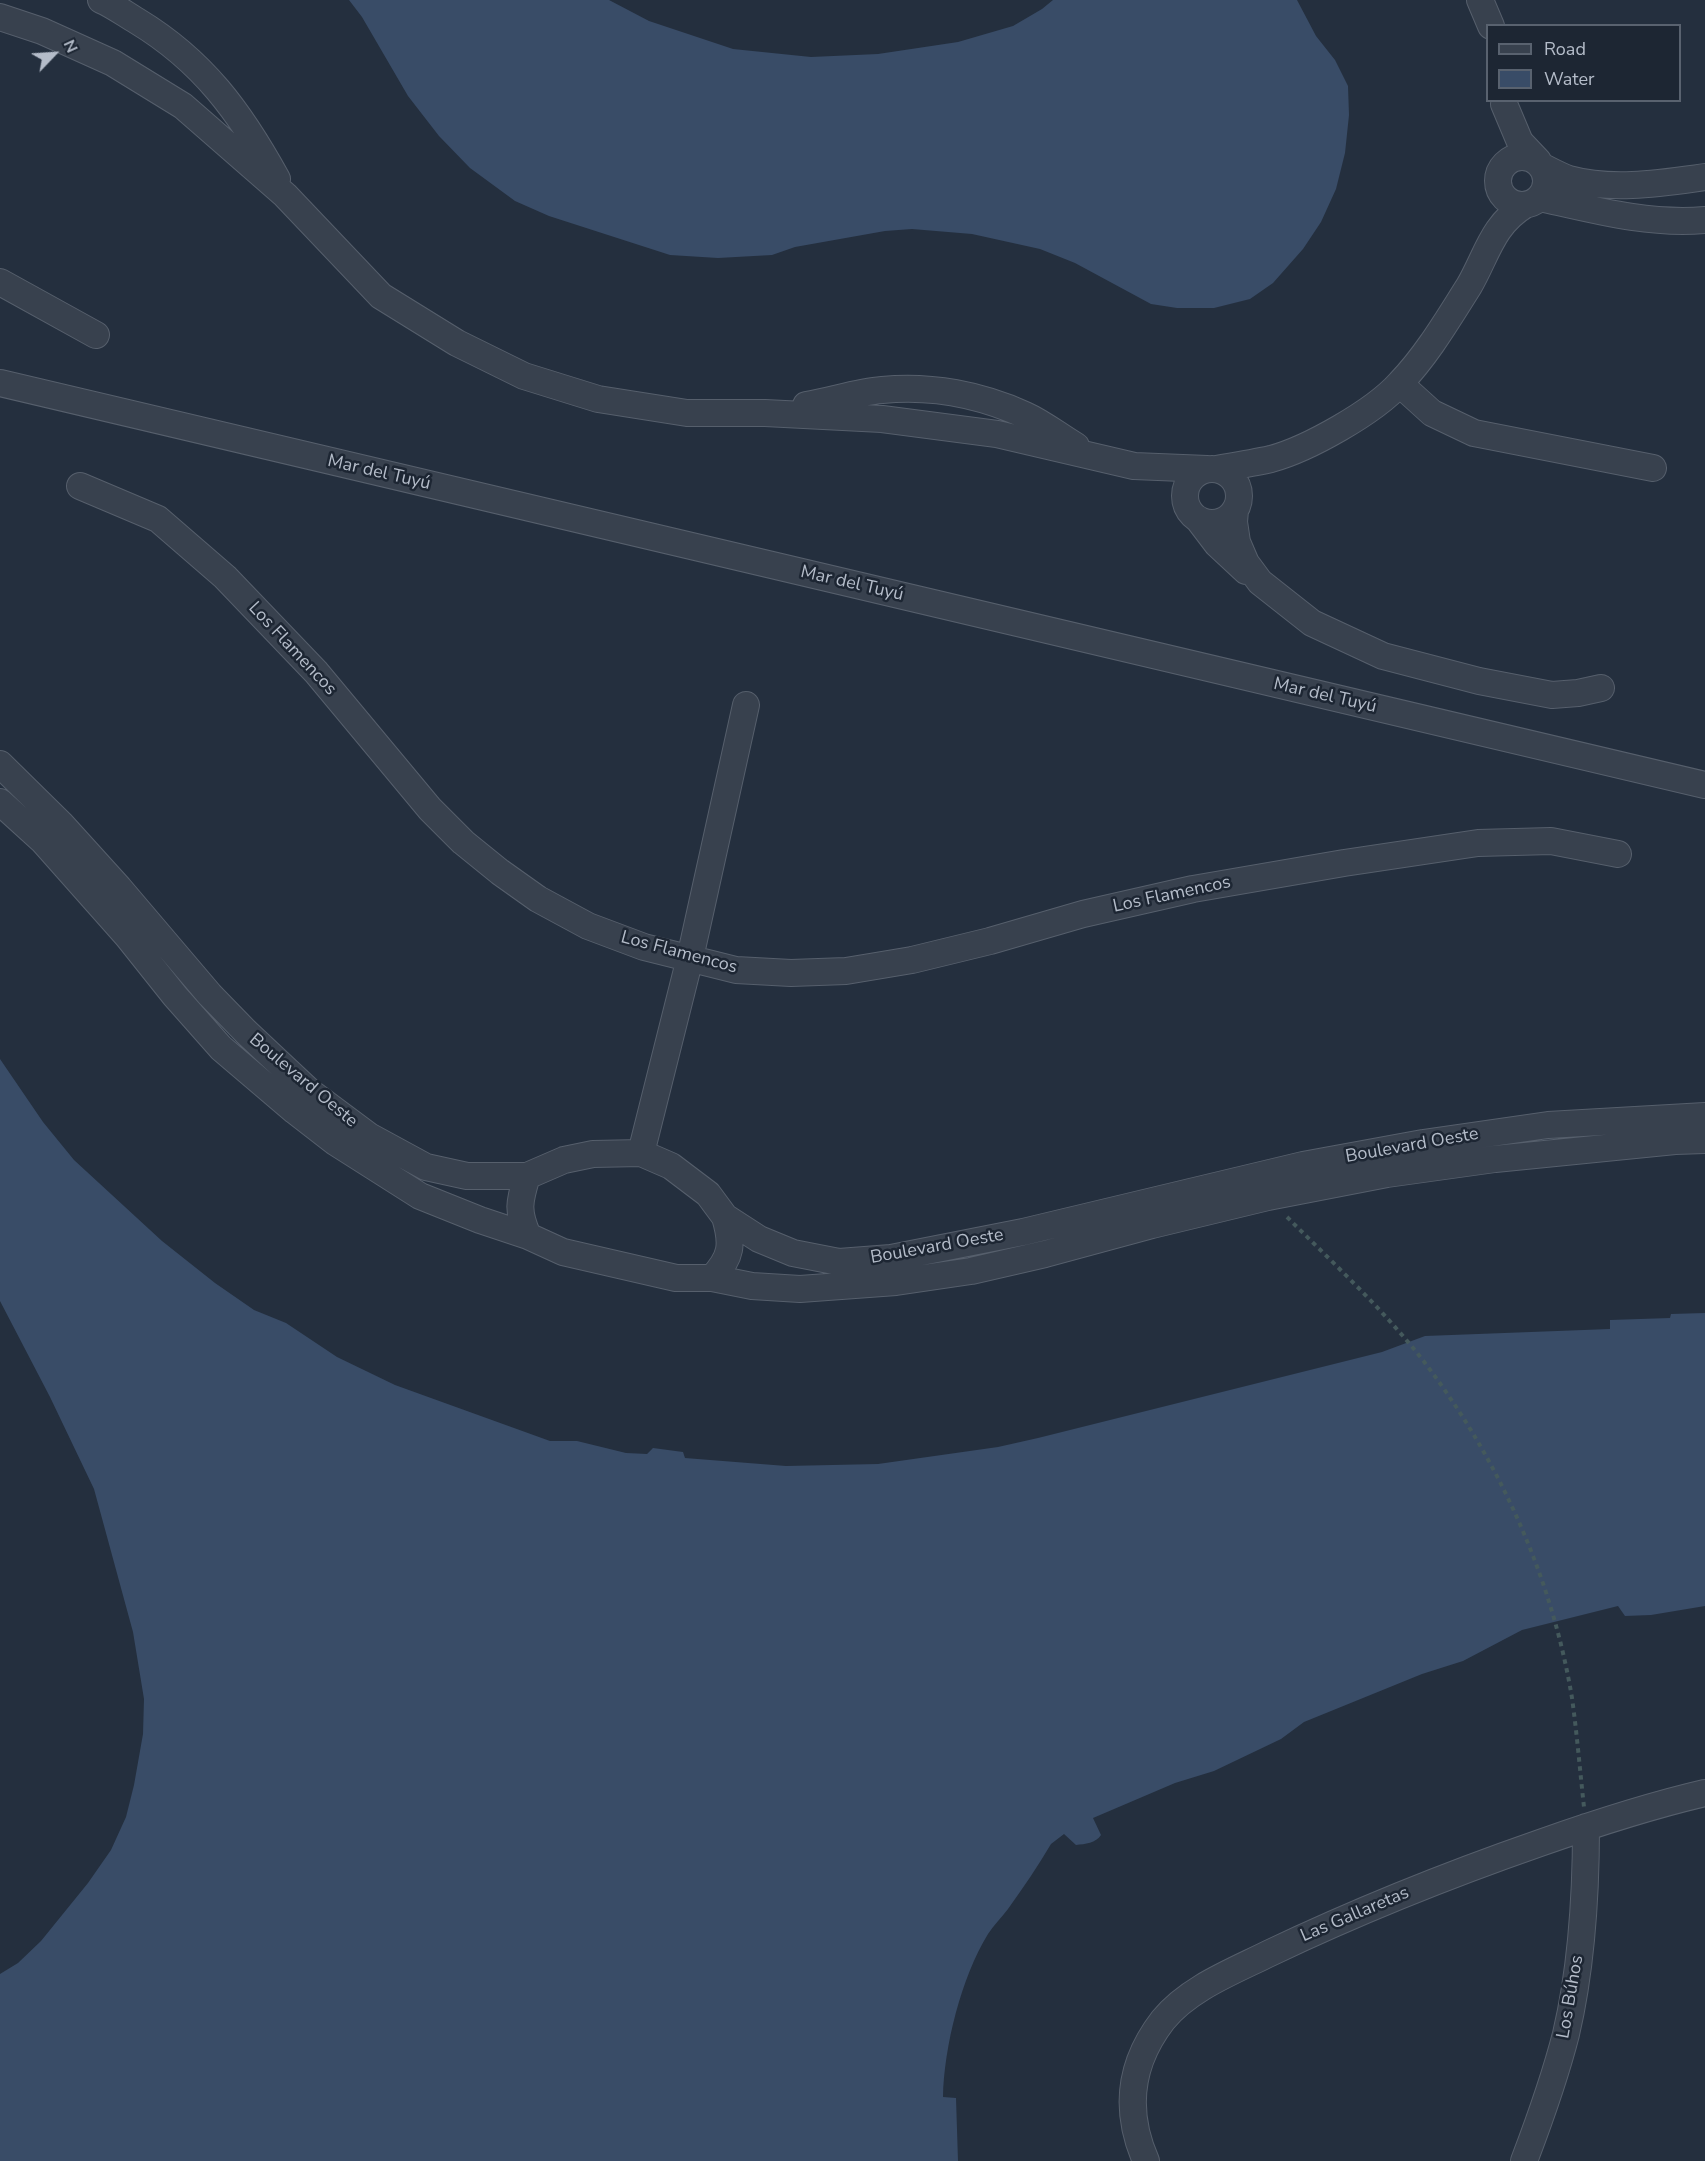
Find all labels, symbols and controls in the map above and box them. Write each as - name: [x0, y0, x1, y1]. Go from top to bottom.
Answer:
- north arrow: [24, 24, 84, 84]
- legend: [1486, 24, 1681, 102]
- text: N: [58, 36, 83, 56]
- text: Road: [1544, 37, 1586, 61]
- text: Water: [1544, 67, 1595, 91]
- street label: Mar del Tuyú: [325, 451, 433, 495]
- street label: Mar del Tuyú: [798, 562, 906, 606]
- street label: Los Flamencos: [243, 598, 341, 700]
- street label: Mar del Tuyú: [1271, 674, 1379, 718]
- street label: Los Flamencos: [1111, 872, 1233, 918]
- street label: Los Flamencos: [618, 927, 740, 979]
- street label: Boulevard Oeste: [244, 1029, 362, 1133]
- street label: Boulevard Oeste: [1344, 1124, 1480, 1168]
- street label: Boulevard Oeste: [869, 1225, 1005, 1269]
- street label: Las Gallaretas: [1297, 1882, 1413, 1948]
- street label: Los Búhos: [1553, 1954, 1589, 2040]

